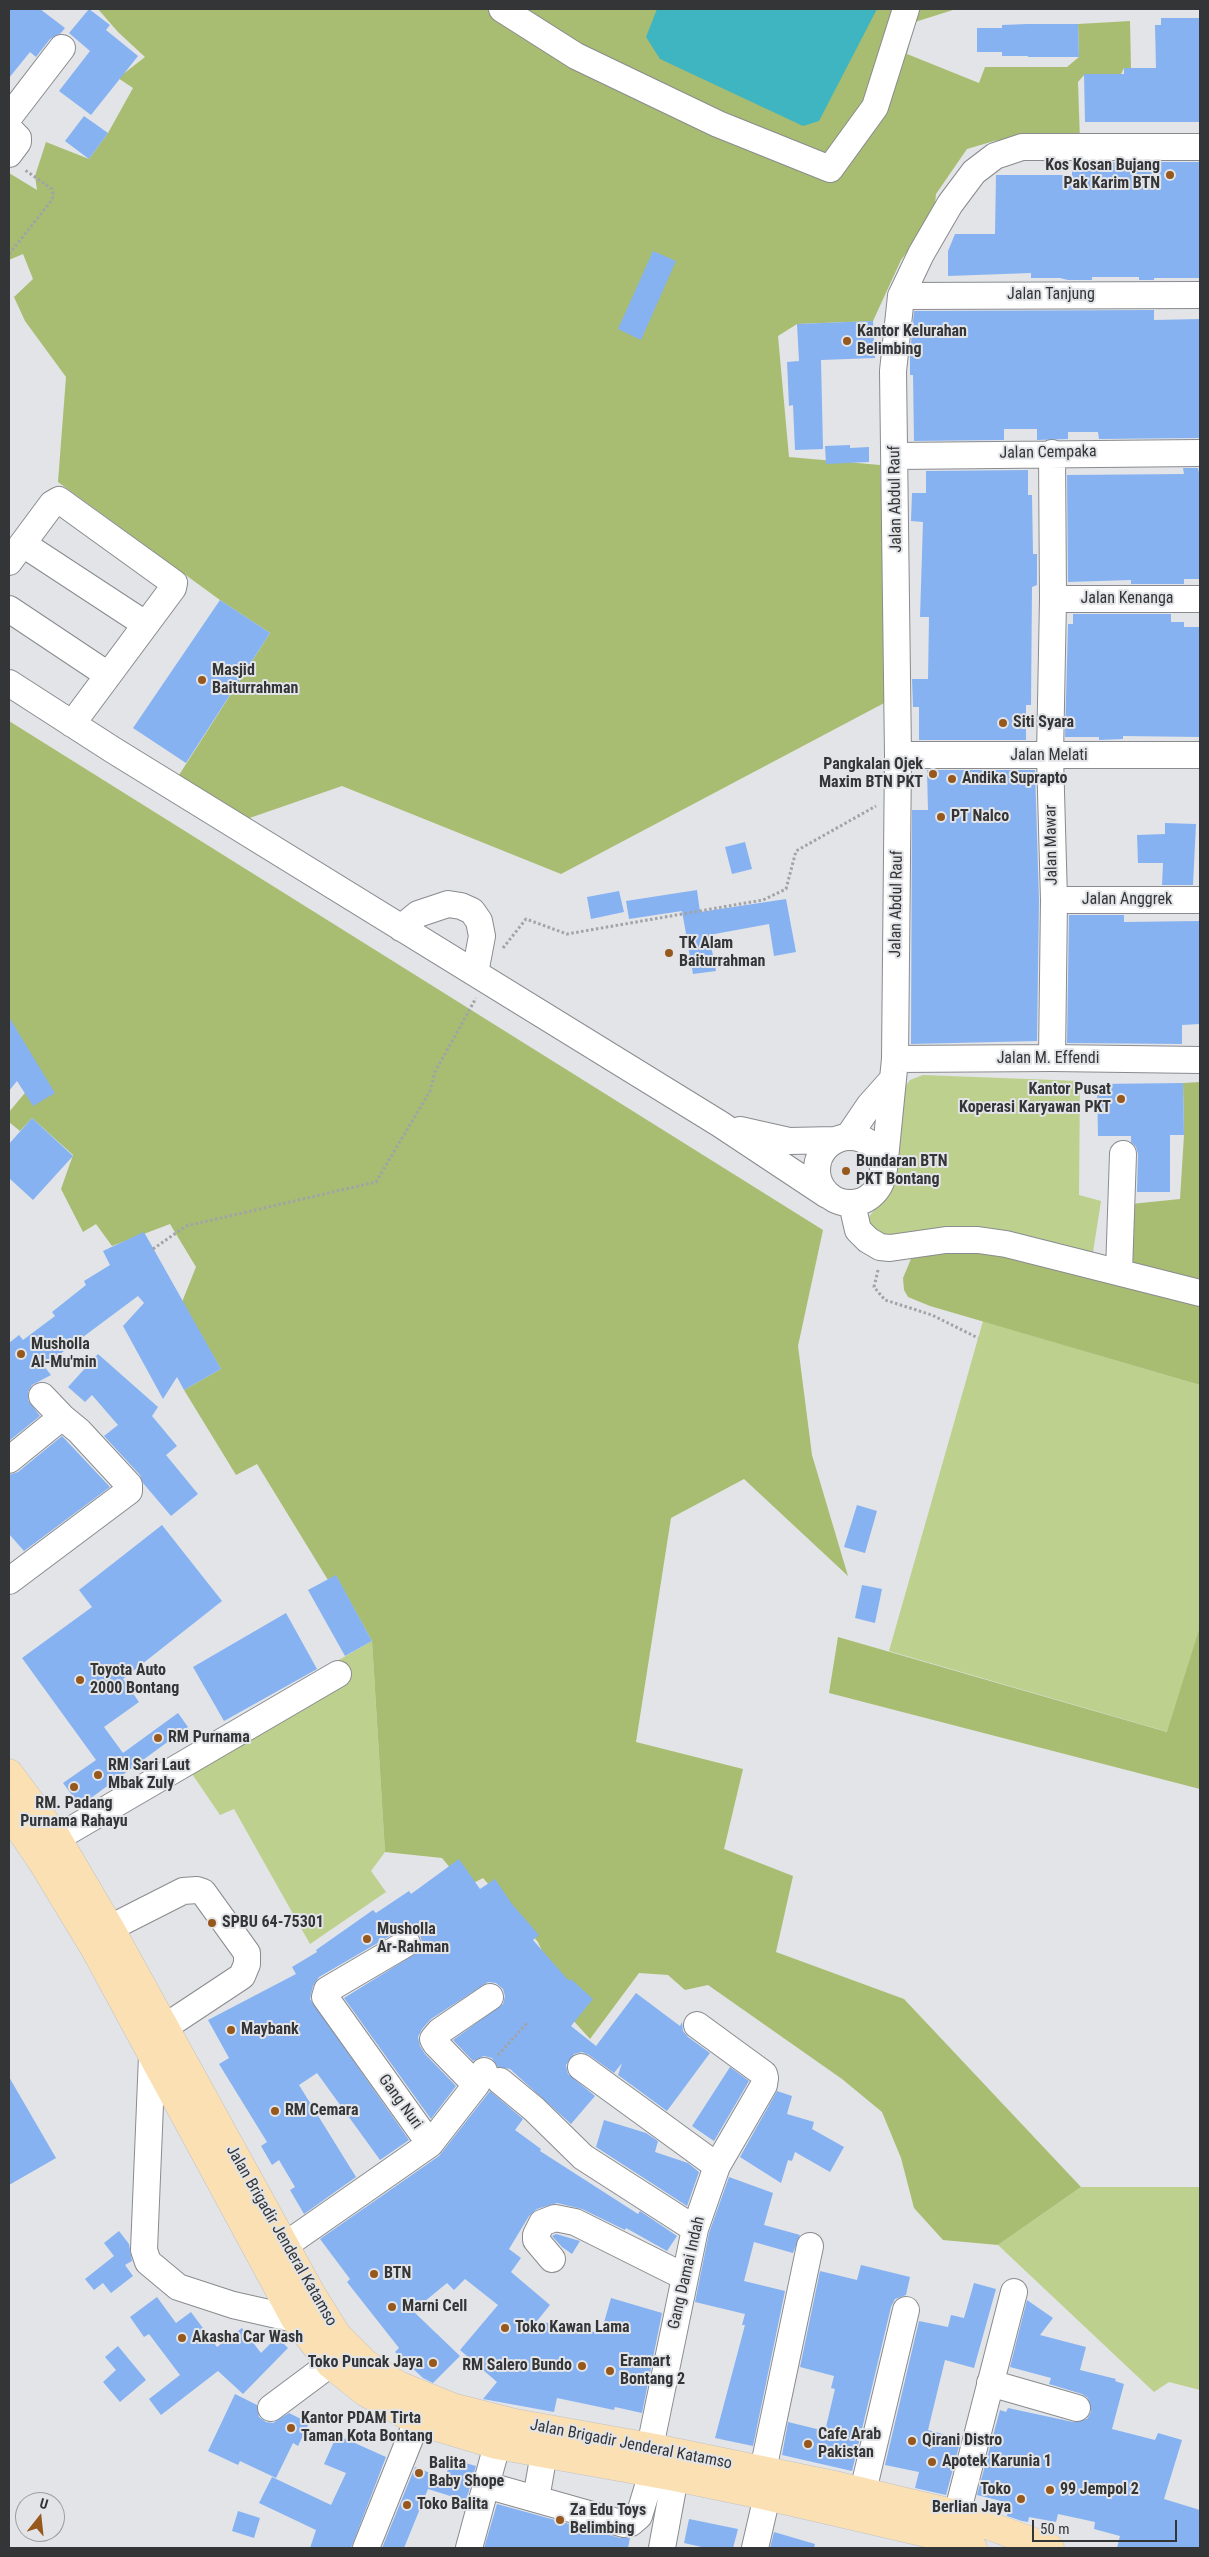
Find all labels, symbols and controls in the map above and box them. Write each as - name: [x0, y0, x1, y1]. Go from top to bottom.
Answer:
- place label: Kos Kosan Bujang Pak Karim BTN: [1045, 156, 1160, 194]
- marker: Kos Kosan Bujang Pak Karim BTN: [1164, 169, 1176, 181]
- street label: Jalan Tanjung: [1007, 285, 1095, 305]
- place label: Kantor Kelurahan Belimbing: [857, 322, 967, 360]
- marker: Kantor Kelurahan Belimbing: [841, 335, 853, 347]
- street label: Jalan Cempaka: [999, 443, 1097, 463]
- street label: Jalan Abdul Rauf: [885, 445, 907, 553]
- street label: Jalan Kenanga: [1081, 589, 1173, 609]
- place label: Masjid Baiturrahman: [212, 661, 298, 699]
- marker: Masjid Baiturrahman: [196, 674, 208, 686]
- place label: Siti Syara: [1013, 713, 1074, 733]
- marker: Siti Syara: [997, 717, 1009, 729]
- street label: Jalan Melati: [1010, 746, 1088, 766]
- place label: Pangkalan Ojek Maxim BTN PKT: [819, 755, 923, 793]
- marker: Pangkalan Ojek Maxim BTN PKT: [927, 768, 939, 780]
- place label: Andika Suprapto: [962, 769, 1067, 789]
- marker: Andika Suprapto: [946, 773, 958, 785]
- street label: Jalan Mawar: [1042, 804, 1062, 886]
- place label: PT Nalco: [951, 807, 1009, 827]
- marker: PT Nalco: [935, 811, 947, 823]
- street label: Jalan Abdul Rauf: [886, 850, 908, 958]
- street label: Jalan Anggrek: [1082, 890, 1172, 910]
- place label: TK Alam Baiturrahman: [679, 934, 765, 972]
- marker: TK Alam Baiturrahman: [663, 947, 675, 959]
- street label: Jalan M. Effendi: [997, 1049, 1099, 1069]
- place label: Kantor Pusat Koperasi Karyawan PKT: [959, 1080, 1111, 1118]
- marker: Kantor Pusat Koperasi Karyawan PKT: [1115, 1093, 1127, 1105]
- place label: Bundaran BTN PKT Bontang: [856, 1152, 948, 1190]
- marker: Bundaran BTN PKT Bontang: [840, 1165, 852, 1177]
- place label: Musholla Al-Mu'min: [31, 1335, 97, 1373]
- marker: Musholla Al-Mu'min: [15, 1348, 27, 1360]
- place label: Toyota Auto 2000 Bontang: [90, 1661, 179, 1699]
- marker: Toyota Auto 2000 Bontang: [74, 1674, 86, 1686]
- place label: RM Purnama: [168, 1728, 250, 1748]
- marker: RM Purnama: [152, 1732, 164, 1744]
- place label: RM Sari Laut Mbak Zuly: [108, 1756, 190, 1794]
- marker: RM Sari Laut Mbak Zuly: [92, 1769, 104, 1781]
- marker: RM. Padang Purnama Rahayu: [68, 1781, 80, 1793]
- place label: RM. Padang Purnama Rahayu: [20, 1794, 128, 1832]
- place label: SPBU 64-75301: [222, 1913, 324, 1933]
- marker: SPBU 64-75301: [206, 1917, 218, 1929]
- place label: Musholla Ar-Rahman: [377, 1920, 449, 1958]
- marker: Musholla Ar-Rahman: [361, 1933, 373, 1945]
- place label: Maybank: [241, 2020, 299, 2040]
- marker: Maybank: [225, 2024, 237, 2036]
- street label: Gang Nuri: [374, 2071, 426, 2133]
- place label: RM Cemara: [285, 2101, 358, 2121]
- marker: RM Cemara: [269, 2105, 281, 2117]
- street label: Jalan Brigadir Jenderal Katamso: [221, 2142, 341, 2330]
- street label: Gang Damai Indah: [665, 2215, 709, 2331]
- place label: BTN: [384, 2264, 411, 2284]
- marker: BTN: [368, 2268, 380, 2280]
- place label: Marni Cell: [402, 2297, 467, 2317]
- marker: Marni Cell: [386, 2301, 398, 2313]
- place label: Toko Kawan Lama: [515, 2318, 630, 2338]
- marker: Toko Kawan Lama: [499, 2322, 511, 2334]
- place label: Akasha Car Wash: [192, 2328, 303, 2348]
- marker: Akasha Car Wash: [176, 2332, 188, 2344]
- place label: Eramart Bontang 2: [620, 2352, 685, 2390]
- place label: Toko Puncak Jaya: [308, 2353, 423, 2373]
- place label: RM Salero Bundo: [462, 2356, 572, 2376]
- marker: Toko Puncak Jaya: [427, 2357, 439, 2369]
- marker: RM Salero Bundo: [576, 2360, 588, 2372]
- marker: Eramart Bontang 2: [604, 2365, 616, 2377]
- place label: Kantor PDAM Tirta Taman Kota Bontang: [301, 2409, 433, 2447]
- street label: Jalan Brigadir Jenderal Katamso: [528, 2416, 734, 2474]
- marker: Kantor PDAM Tirta Taman Kota Bontang: [285, 2422, 297, 2434]
- place label: Cafe Arab Pakistan: [818, 2425, 881, 2463]
- place label: Qirani Distro: [922, 2431, 1002, 2451]
- marker: Qirani Distro: [906, 2435, 918, 2447]
- marker: Cafe Arab Pakistan: [802, 2438, 814, 2450]
- place label: Apotek Karunia 1: [942, 2452, 1052, 2472]
- place label: Balita Baby Shope: [429, 2454, 504, 2492]
- marker: Apotek Karunia 1: [926, 2456, 938, 2468]
- marker: Balita Baby Shope: [413, 2467, 425, 2479]
- place label: Toko Berlian Jaya: [932, 2480, 1011, 2518]
- place label: 99 Jempol 2: [1060, 2480, 1139, 2500]
- marker: 99 Jempol 2: [1044, 2484, 1056, 2496]
- north arrow: [15, 2492, 65, 2542]
- marker: Toko Berlian Jaya: [1015, 2493, 1027, 2505]
- text: U: [38, 2495, 50, 2512]
- place label: Toko Balita: [417, 2495, 488, 2515]
- marker: Toko Balita: [401, 2499, 413, 2511]
- place label: Za Edu Toys Belimbing: [570, 2501, 646, 2539]
- scale bar: [1034, 2510, 1179, 2542]
- marker: Za Edu Toys Belimbing: [554, 2514, 566, 2526]
- text: 50 m: [1040, 2520, 1070, 2538]

